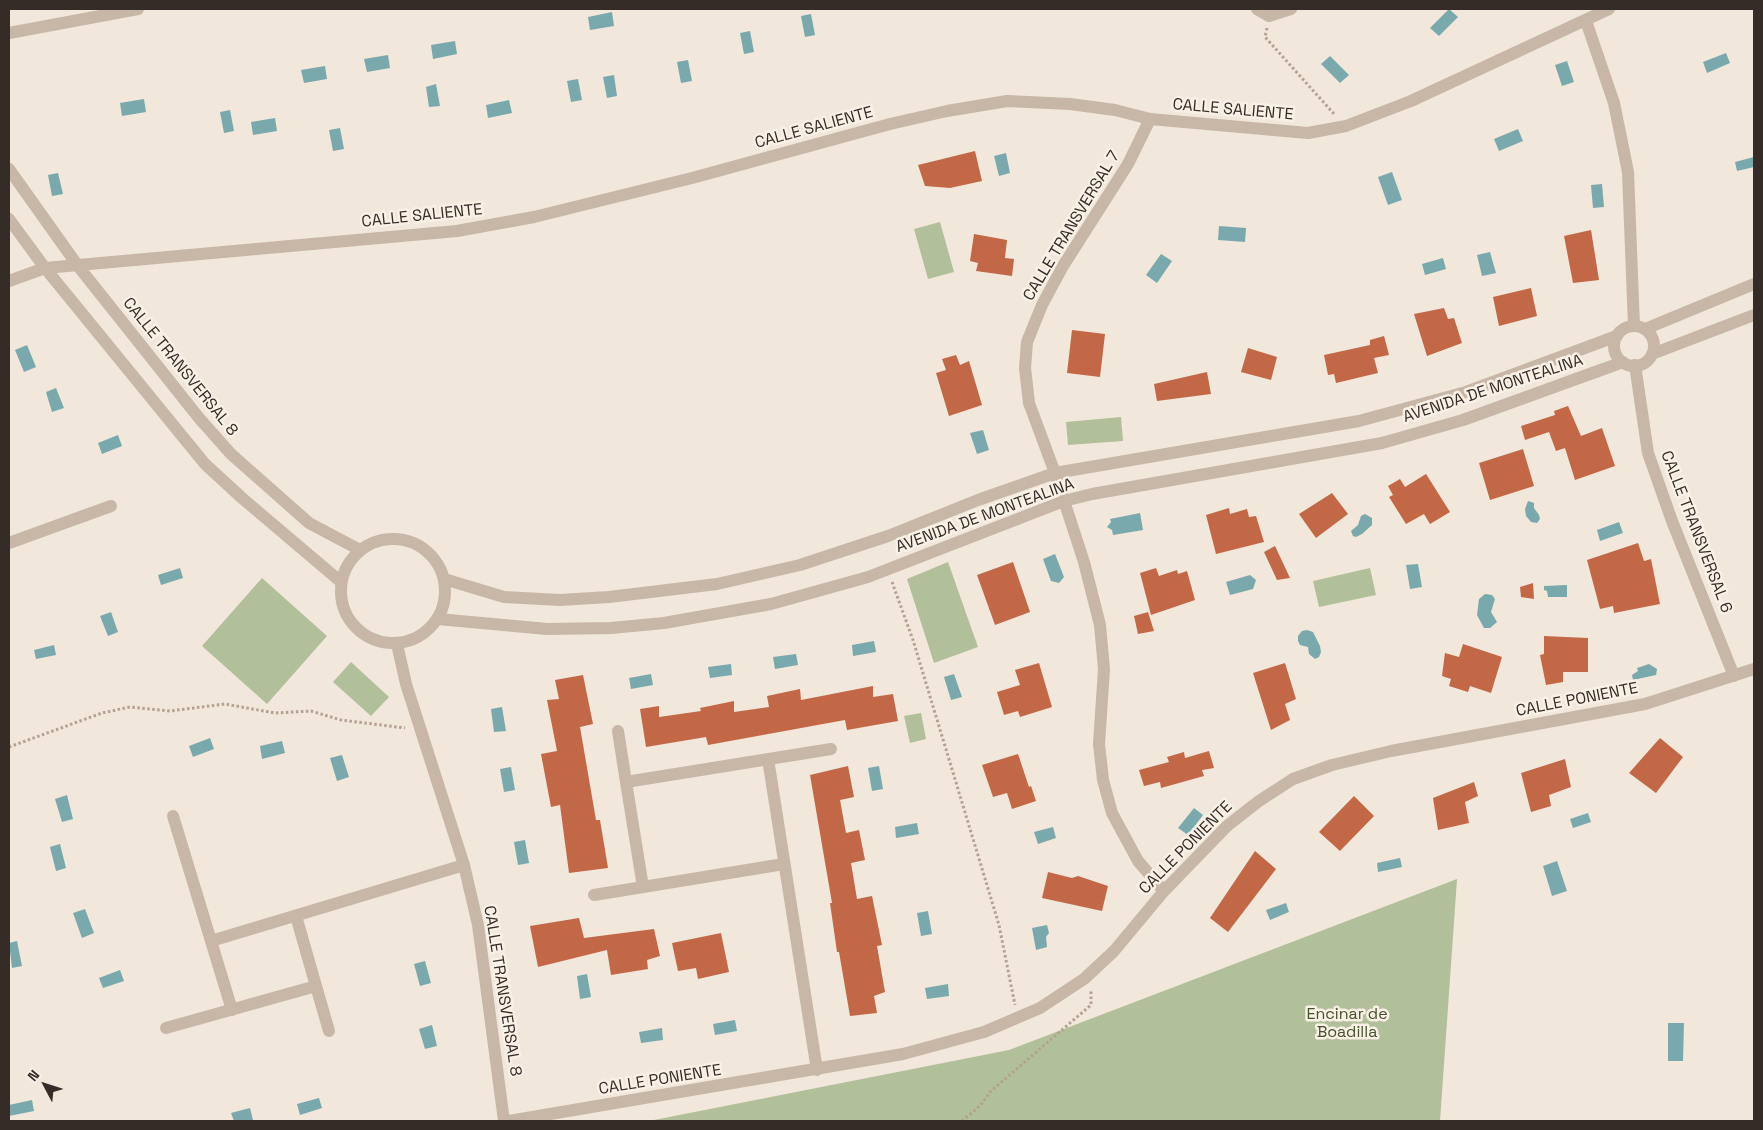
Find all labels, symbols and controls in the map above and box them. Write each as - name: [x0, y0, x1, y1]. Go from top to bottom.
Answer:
- street label: CALLE SALIENTE: [1172, 95, 1294, 125]
- street label: CALLE SALIENTE: [753, 103, 875, 153]
- street label: CALLE TRANSVERSAL 7: [1020, 148, 1124, 304]
- street label: CALLE SALIENTE: [361, 200, 483, 232]
- street label: CALLE TRANSVERSAL 8: [118, 294, 242, 440]
- street label: AVENIDA DE MONTEALINA: [1401, 351, 1585, 427]
- street label: CALLE TRANSVERSAL 6: [1656, 448, 1736, 616]
- street label: AVENIDA DE MONTEALINA: [893, 475, 1077, 557]
- street label: CALLE PONIENTE: [1514, 679, 1640, 721]
- street label: CALLE PONIENTE: [1135, 797, 1237, 899]
- street label: CALLE TRANSVERSAL 8: [479, 904, 525, 1078]
- park label: Encinar de Boadilla: [1306, 1005, 1388, 1043]
- north arrow: [20, 1060, 70, 1110]
- street label: CALLE PONIENTE: [597, 1061, 723, 1099]
- text: N: [24, 1066, 43, 1085]

